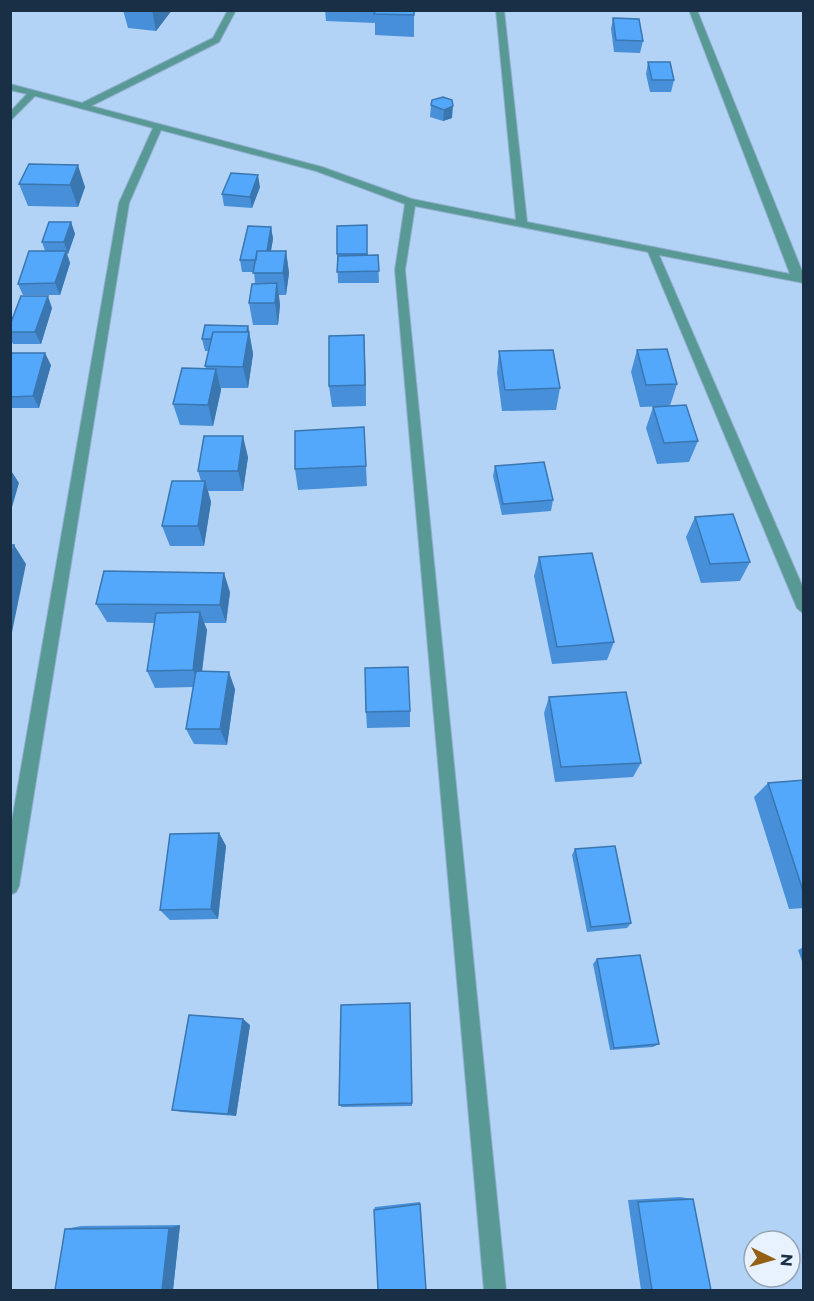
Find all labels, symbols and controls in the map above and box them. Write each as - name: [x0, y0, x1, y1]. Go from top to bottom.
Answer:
- north arrow: [742, 1229, 802, 1289]
- text: N: [776, 1253, 796, 1268]

